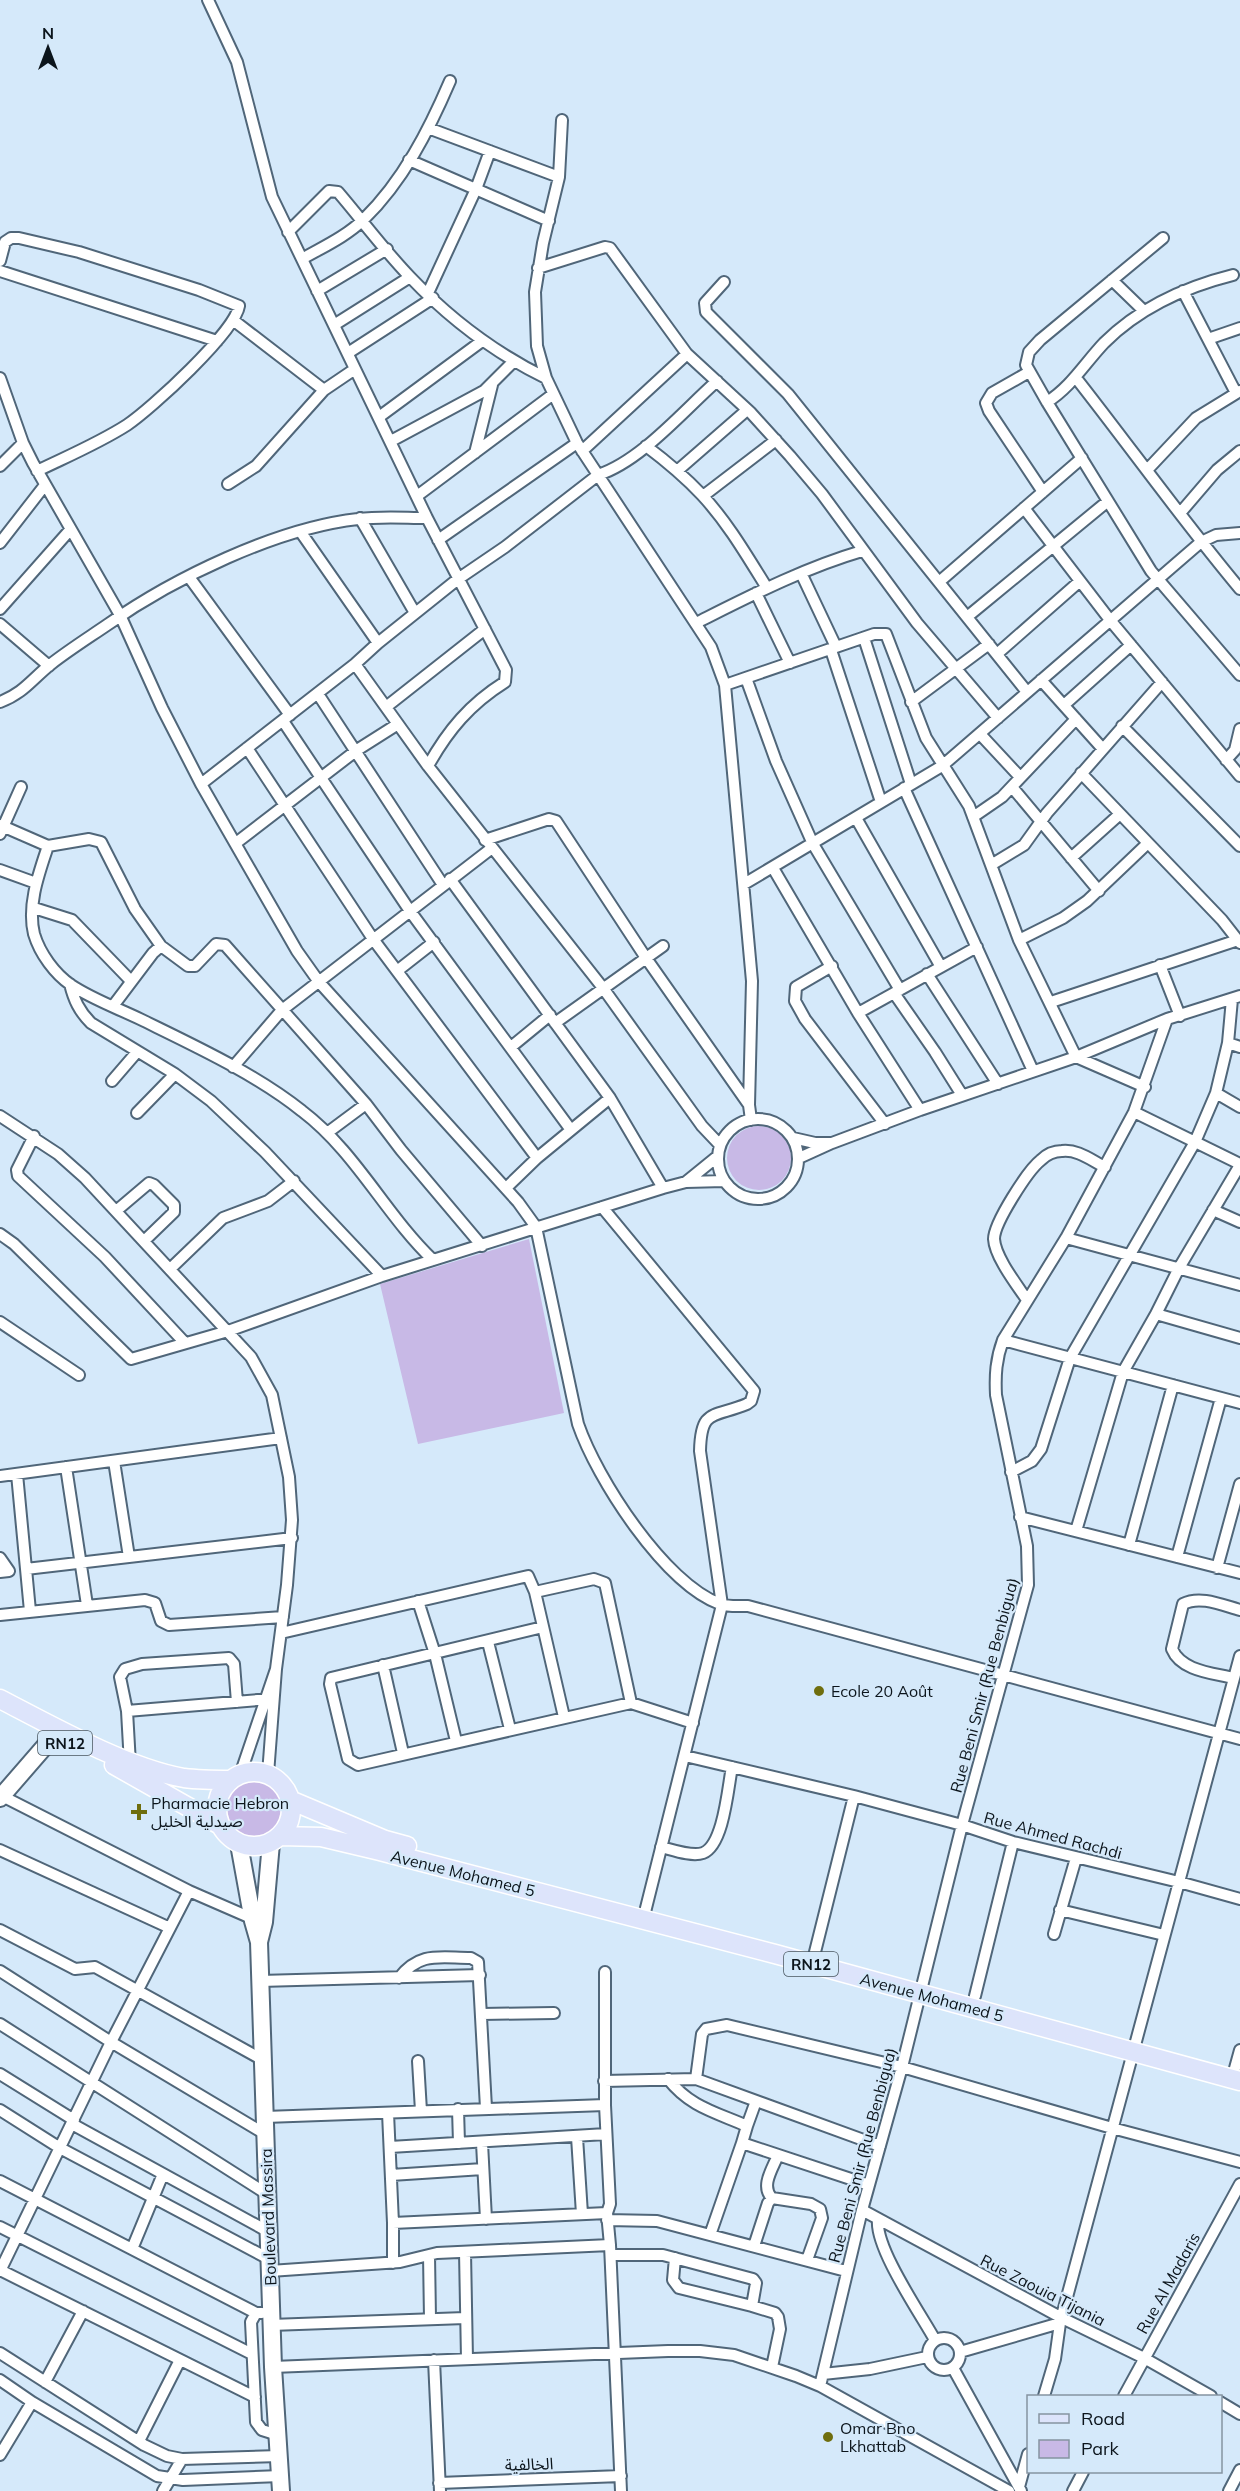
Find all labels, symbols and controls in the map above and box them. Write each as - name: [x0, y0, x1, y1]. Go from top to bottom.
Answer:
- north arrow: [18, 18, 78, 78]
- text: N: [42, 23, 54, 43]
- street label: Rue Beni Smir (Rue Benbigua): [946, 1575, 1022, 1795]
- place label: Ecole 20 Août: [831, 1681, 933, 1701]
- marker: Ecole 20 Août: [812, 1684, 826, 1698]
- road number: RN12: [38, 1731, 92, 1755]
- place label: Pharmacie Hebron صيدلية الخليل: [151, 1793, 289, 1831]
- marker: Pharmacie Hebron صيدلية الخليل: [132, 1805, 146, 1819]
- street label: Rue Ahmed Rachdi: [982, 1807, 1124, 1863]
- street label: Avenue Mohamed 5: [389, 1845, 537, 1901]
- road number: RN12: [784, 1952, 838, 1976]
- street label: Avenue Mohamed 5: [858, 1968, 1006, 2026]
- street label: Rue Beni Smir (Rue Benbigua): [824, 2045, 900, 2265]
- street label: Boulevard Massira: [256, 2148, 280, 2286]
- street label: Rue Al Madaris: [1132, 2229, 1204, 2337]
- street label: Rue Zaouia Tijania: [977, 2250, 1109, 2330]
- legend: [1027, 2395, 1222, 2473]
- text: Road: [1081, 2407, 1125, 2430]
- place label: Omar Bno Lkhattab: [840, 2418, 915, 2456]
- marker: Omar Bno Lkhattab: [821, 2430, 835, 2444]
- text: Park: [1081, 2437, 1120, 2460]
- street label: الخالفية: [504, 2453, 554, 2475]

